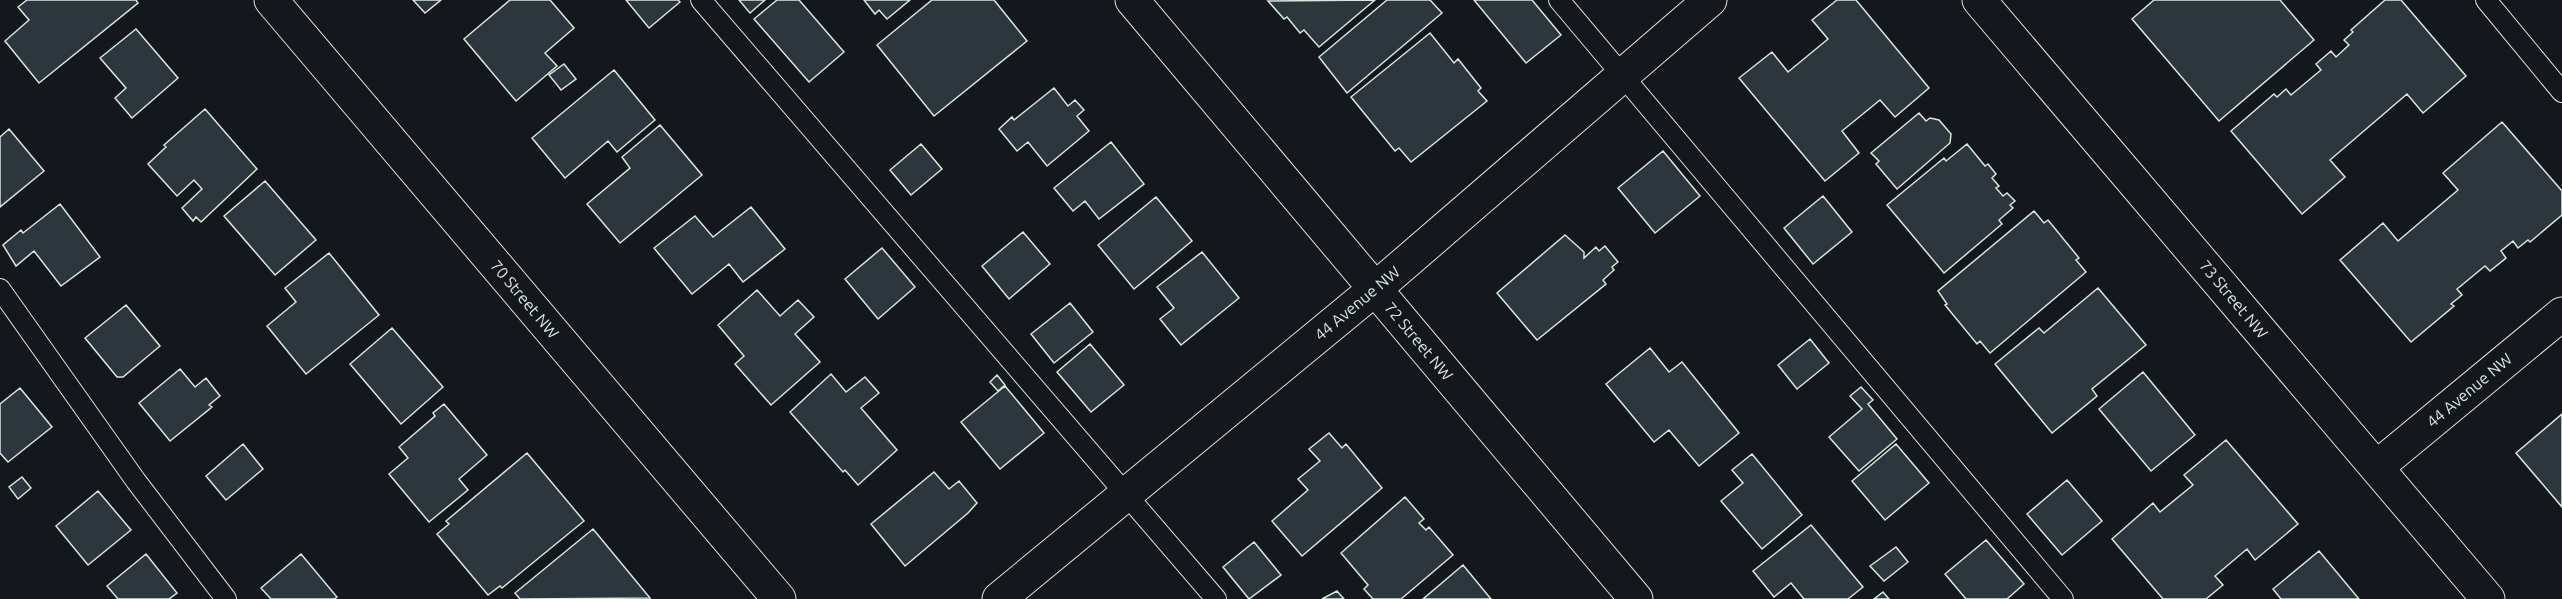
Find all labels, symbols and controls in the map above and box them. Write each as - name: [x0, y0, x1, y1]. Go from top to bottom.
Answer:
- street label: 70 Street NW: [487, 256, 563, 342]
- street label: 73 Street NW: [2196, 256, 2272, 342]
- street label: 44 Avenue NW: [1311, 262, 1403, 344]
- street label: 72 Street NW: [1381, 298, 1457, 384]
- street label: 44 Avenue NW: [2423, 349, 2515, 431]

